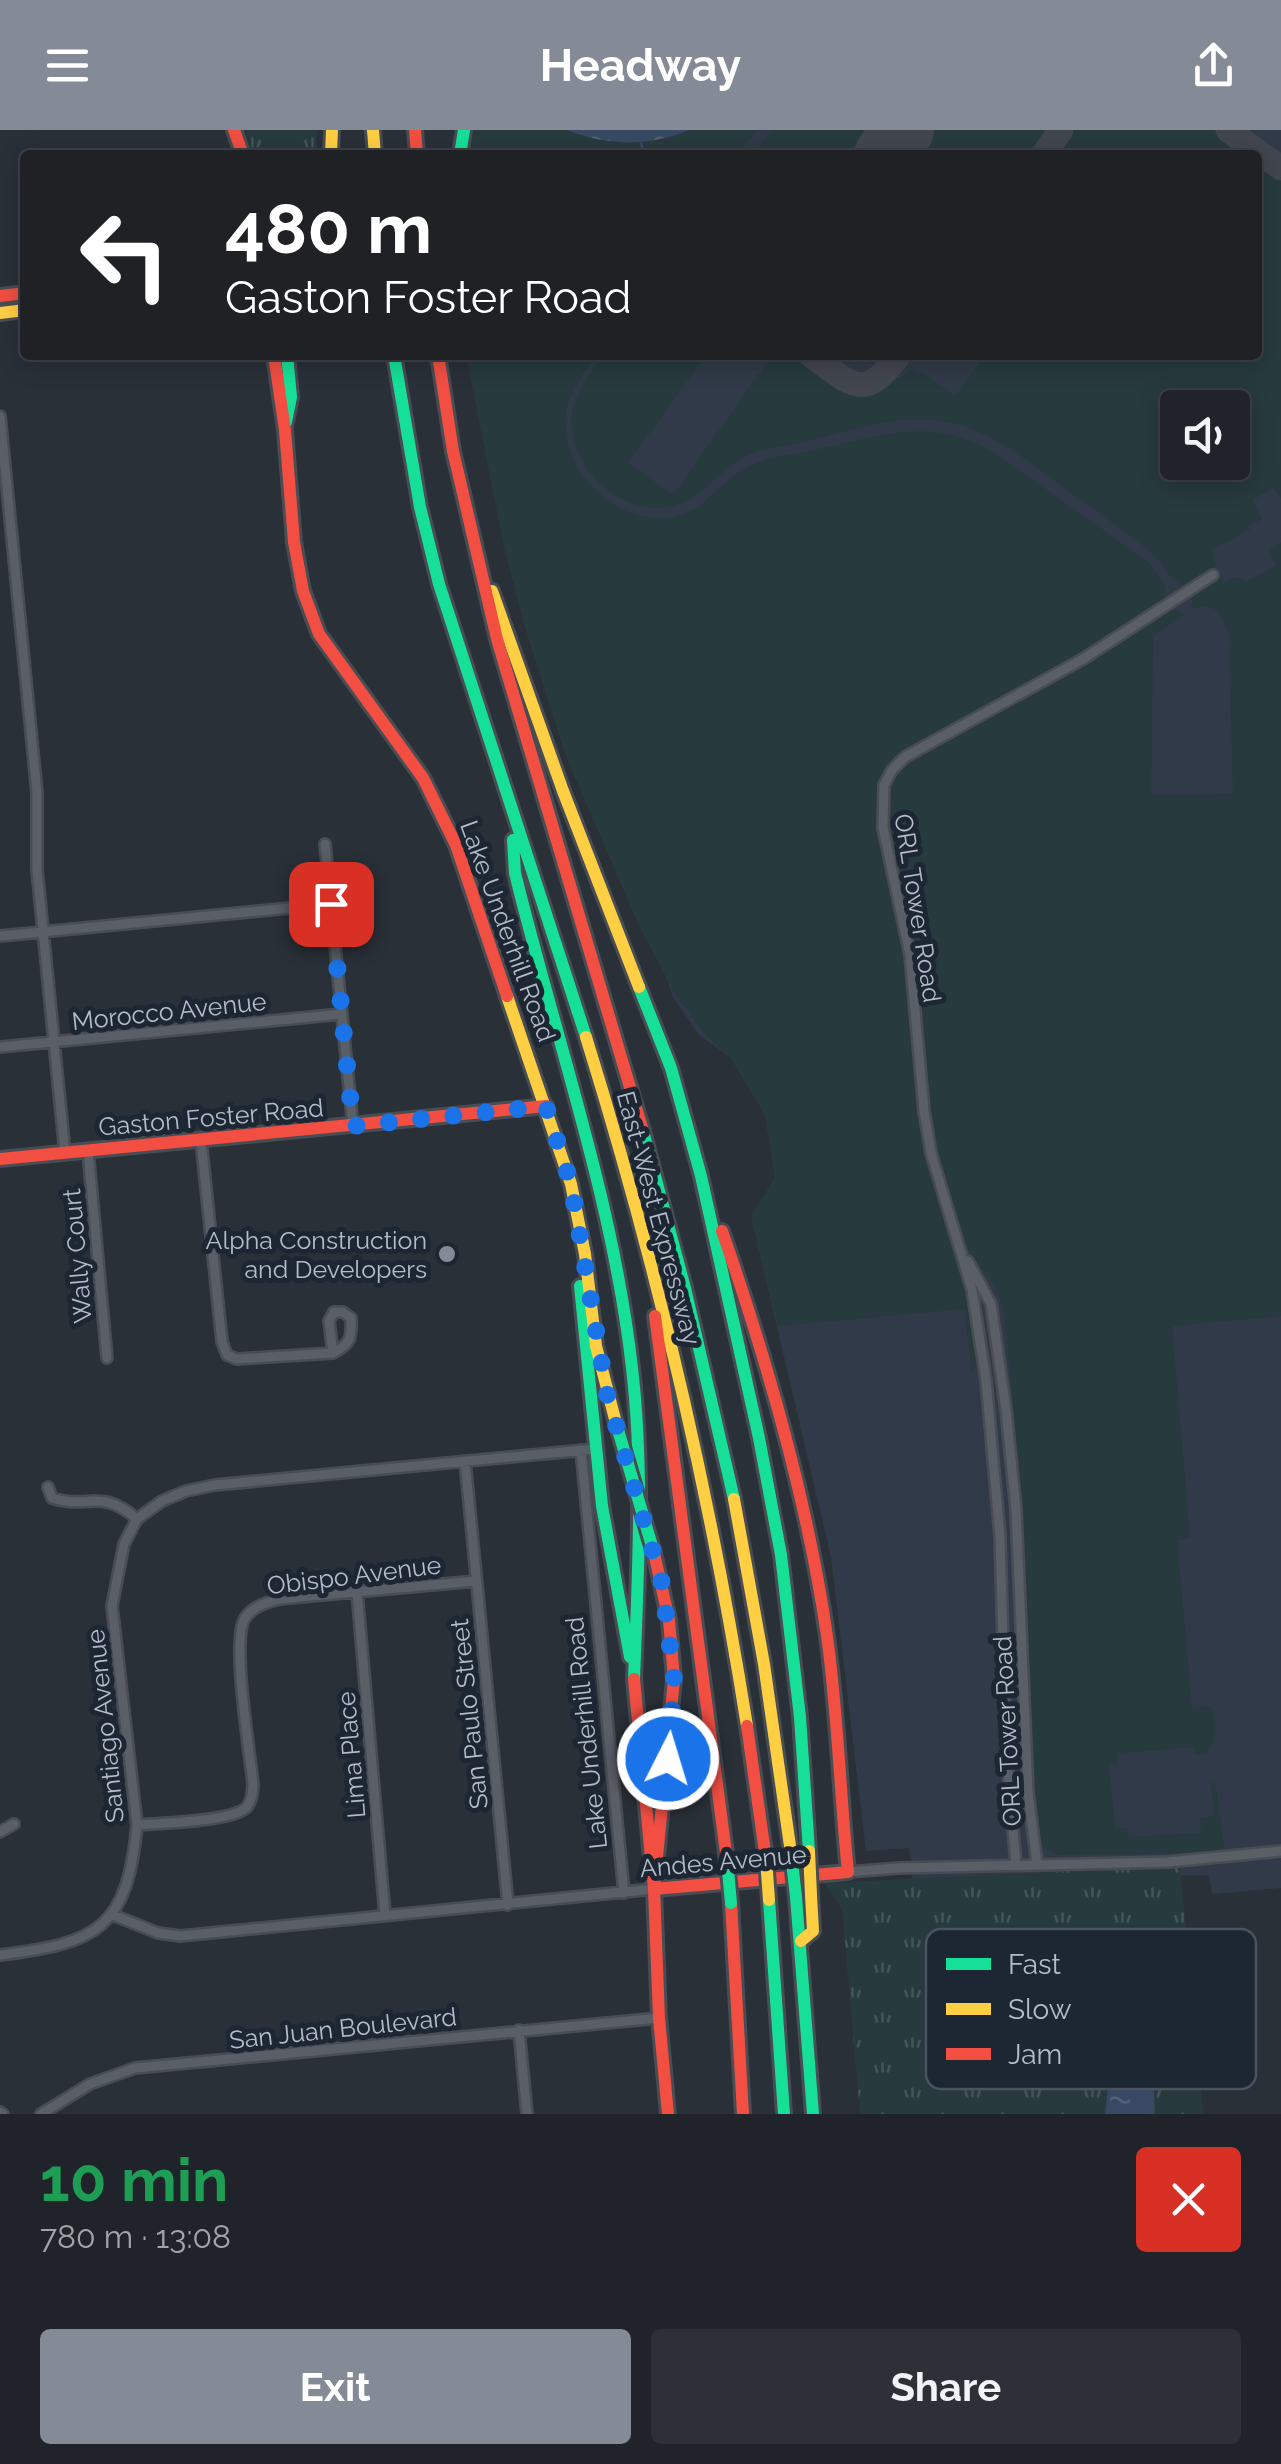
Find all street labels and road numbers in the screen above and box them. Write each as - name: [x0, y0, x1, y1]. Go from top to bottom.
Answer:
- street label: ORL Tower Road: [888, 812, 948, 1004]
- street label: Lake Underhill Road: [454, 816, 562, 1046]
- street label: Morocco Avenue: [70, 986, 268, 1036]
- street label: East-West Expressway: [611, 1088, 707, 1349]
- street label: Gaston Foster Road: [97, 1092, 325, 1142]
- street label: Wally Court: [56, 1187, 98, 1325]
- street label: Obispo Avenue: [265, 1549, 443, 1601]
- street label: Lake Underhill Road: [559, 1615, 613, 1851]
- street label: San Paulo Street: [444, 1617, 494, 1811]
- street label: Santiago Avenue: [80, 1628, 130, 1824]
- street label: ORL Tower Road: [987, 1635, 1027, 1827]
- street label: Lima Place: [331, 1690, 371, 1820]
- street label: Andes Avenue: [638, 1839, 808, 1883]
- street label: San Juan Boulevard: [228, 2001, 458, 2055]

